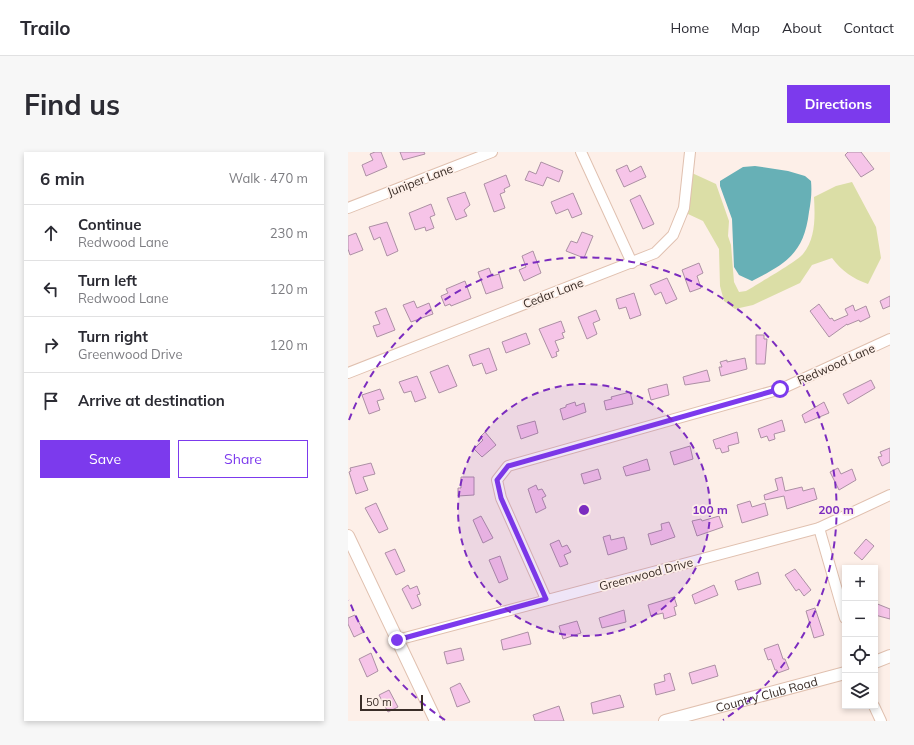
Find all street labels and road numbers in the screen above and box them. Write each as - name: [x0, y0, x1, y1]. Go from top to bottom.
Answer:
- street label: Juniper Lane: [385, 161, 455, 199]
- street label: Cedar Lane: [521, 275, 585, 311]
- street label: Redwood Lane: [795, 340, 877, 388]
- street label: Greenwood Drive: [597, 554, 695, 594]
- street label: Country Club Road: [714, 673, 819, 715]

